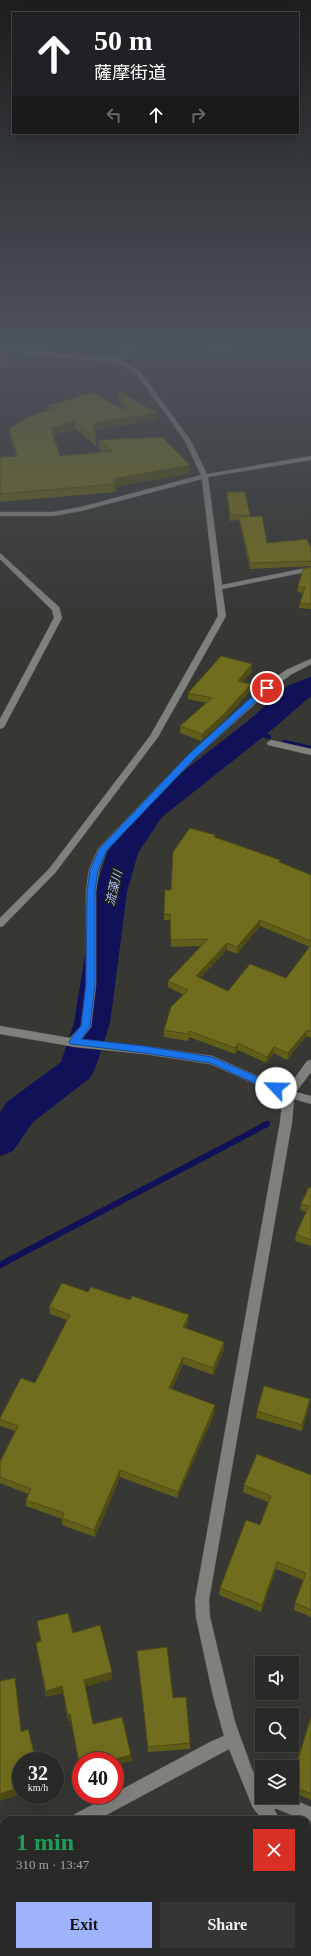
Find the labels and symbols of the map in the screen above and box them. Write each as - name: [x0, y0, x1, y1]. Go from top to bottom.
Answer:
- pin: [250, 671, 284, 705]
- water label: 流藻川: [103, 867, 125, 907]
- position arrow: [255, 1067, 297, 1109]
- speed limit sign: 40: [72, 1752, 124, 1804]

